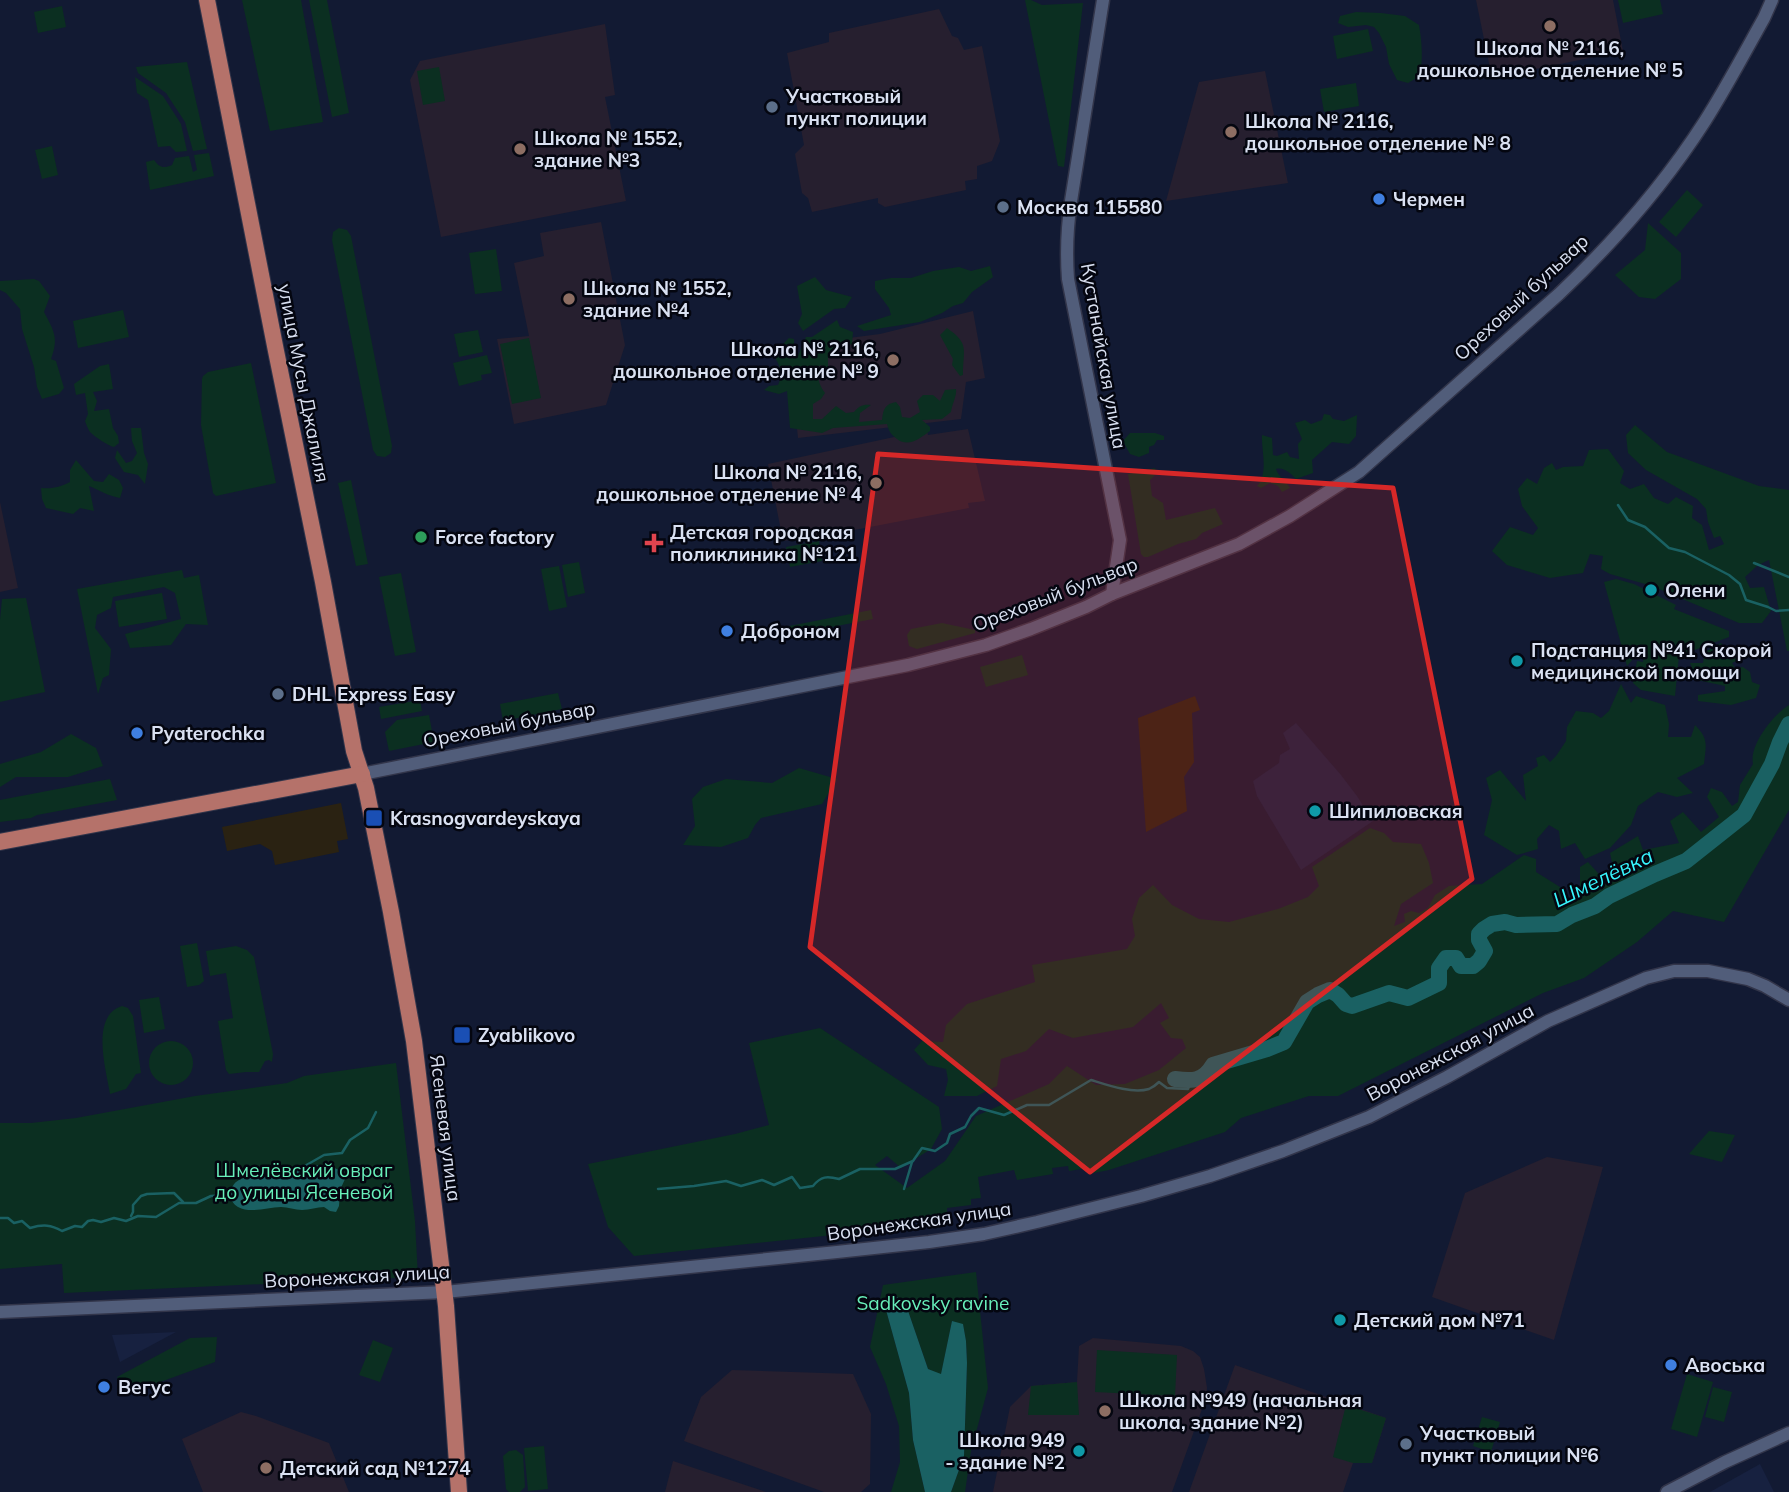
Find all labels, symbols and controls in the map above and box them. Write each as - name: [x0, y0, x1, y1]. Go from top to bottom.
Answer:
- marker: Школа № 2116, дошкольное отделение № 5: [1542, 18, 1558, 34]
- place label: Школа № 2116, дошкольное отделение № 5: [1417, 36, 1683, 82]
- place label: Участковый пункт полиции: [785, 84, 927, 130]
- marker: Участковый пункт полиции: [764, 99, 780, 115]
- place label: Школа № 2116, дошкольное отделение № 8: [1245, 109, 1511, 155]
- marker: Школа № 2116, дошкольное отделение № 8: [1223, 124, 1239, 140]
- place label: Школа № 1552, здание №3: [534, 126, 683, 172]
- marker: Школа № 1552, здание №3: [512, 141, 528, 157]
- place label: Чермен: [1393, 187, 1465, 211]
- marker: Чермен: [1371, 191, 1387, 207]
- place label: Москва 115580: [1017, 195, 1162, 219]
- marker: Москва 115580: [995, 199, 1011, 215]
- street label: Ореховый бульвар: [1449, 229, 1593, 365]
- street label: Кустанайская улица: [1076, 261, 1132, 451]
- place label: Школа № 1552, здание №4: [583, 276, 732, 322]
- street label: улица Мусы Джалиля: [273, 282, 335, 484]
- marker: Школа № 1552, здание №4: [561, 291, 577, 307]
- place label: Школа № 2116, дошкольное отделение № 9: [613, 337, 879, 383]
- marker: Школа № 2116, дошкольное отделение № 9: [885, 352, 901, 368]
- place label: Школа № 2116, дошкольное отделение № 4: [596, 460, 863, 506]
- marker: Школа № 2116, дошкольное отделение № 4: [868, 475, 884, 491]
- place label: Детская городская поликлиника №121: [670, 520, 857, 566]
- place label: Force factory: [435, 525, 555, 549]
- marker: Force factory: [413, 529, 429, 545]
- marker: Детская городская поликлиника №121: [644, 533, 664, 553]
- street label: Ореховый бульвар: [969, 551, 1141, 637]
- place label: Олени: [1665, 578, 1725, 602]
- marker: Олени: [1643, 582, 1659, 598]
- place label: Доброном: [741, 619, 840, 643]
- marker: Доброном: [719, 623, 735, 639]
- place label: Подстанция №41 Скорой медицинской помощи: [1531, 638, 1772, 684]
- marker: Подстанция №41 Скорой медицинской помощи: [1509, 653, 1525, 669]
- place label: DHL Express Easy: [292, 682, 456, 706]
- marker: DHL Express Easy: [270, 686, 286, 702]
- street label: Ореховый бульвар: [421, 696, 597, 752]
- place label: Pyaterochka: [151, 721, 265, 745]
- marker: Pyaterochka: [129, 725, 145, 741]
- place label: Шипиловская: [1329, 799, 1463, 823]
- marker: Шипиловская: [1307, 803, 1323, 819]
- place label: Krasnogvardeyskaya: [390, 806, 581, 830]
- marker: Krasnogvardeyskaya: [364, 808, 384, 828]
- water label: Шмелёвка: [1548, 842, 1657, 913]
- street label: Воронежская улица: [1362, 998, 1538, 1106]
- place label: Zyablikovo: [478, 1023, 575, 1047]
- marker: Zyablikovo: [452, 1025, 472, 1045]
- street label: Ясеневая улица: [425, 1053, 467, 1203]
- park label: Шмелёвский овраг до улицы Ясеневой: [215, 1158, 393, 1204]
- street label: Воронежская улица: [825, 1196, 1013, 1246]
- street label: Воронежская улица: [263, 1259, 451, 1293]
- park label: Sadkovsky ravine: [857, 1291, 1009, 1315]
- place label: Детский дом №71: [1354, 1308, 1525, 1332]
- marker: Детский дом №71: [1332, 1312, 1348, 1328]
- place label: Авоська: [1685, 1353, 1765, 1377]
- marker: Авоська: [1663, 1357, 1679, 1373]
- place label: Вегус: [118, 1375, 171, 1399]
- marker: Вегус: [96, 1379, 112, 1395]
- place label: Школа №949 (начальная школа, здание №2): [1119, 1388, 1362, 1434]
- marker: Школа №949 (начальная школа, здание №2): [1097, 1403, 1113, 1419]
- place label: Участковый пункт полиции №6: [1419, 1421, 1599, 1467]
- place label: Школа 949 - здание №2: [945, 1428, 1065, 1474]
- marker: Участковый пункт полиции №6: [1398, 1436, 1414, 1452]
- marker: Школа 949 - здание №2: [1071, 1443, 1087, 1459]
- place label: Детский сад №1274: [280, 1456, 471, 1480]
- marker: Детский сад №1274: [258, 1460, 274, 1476]

